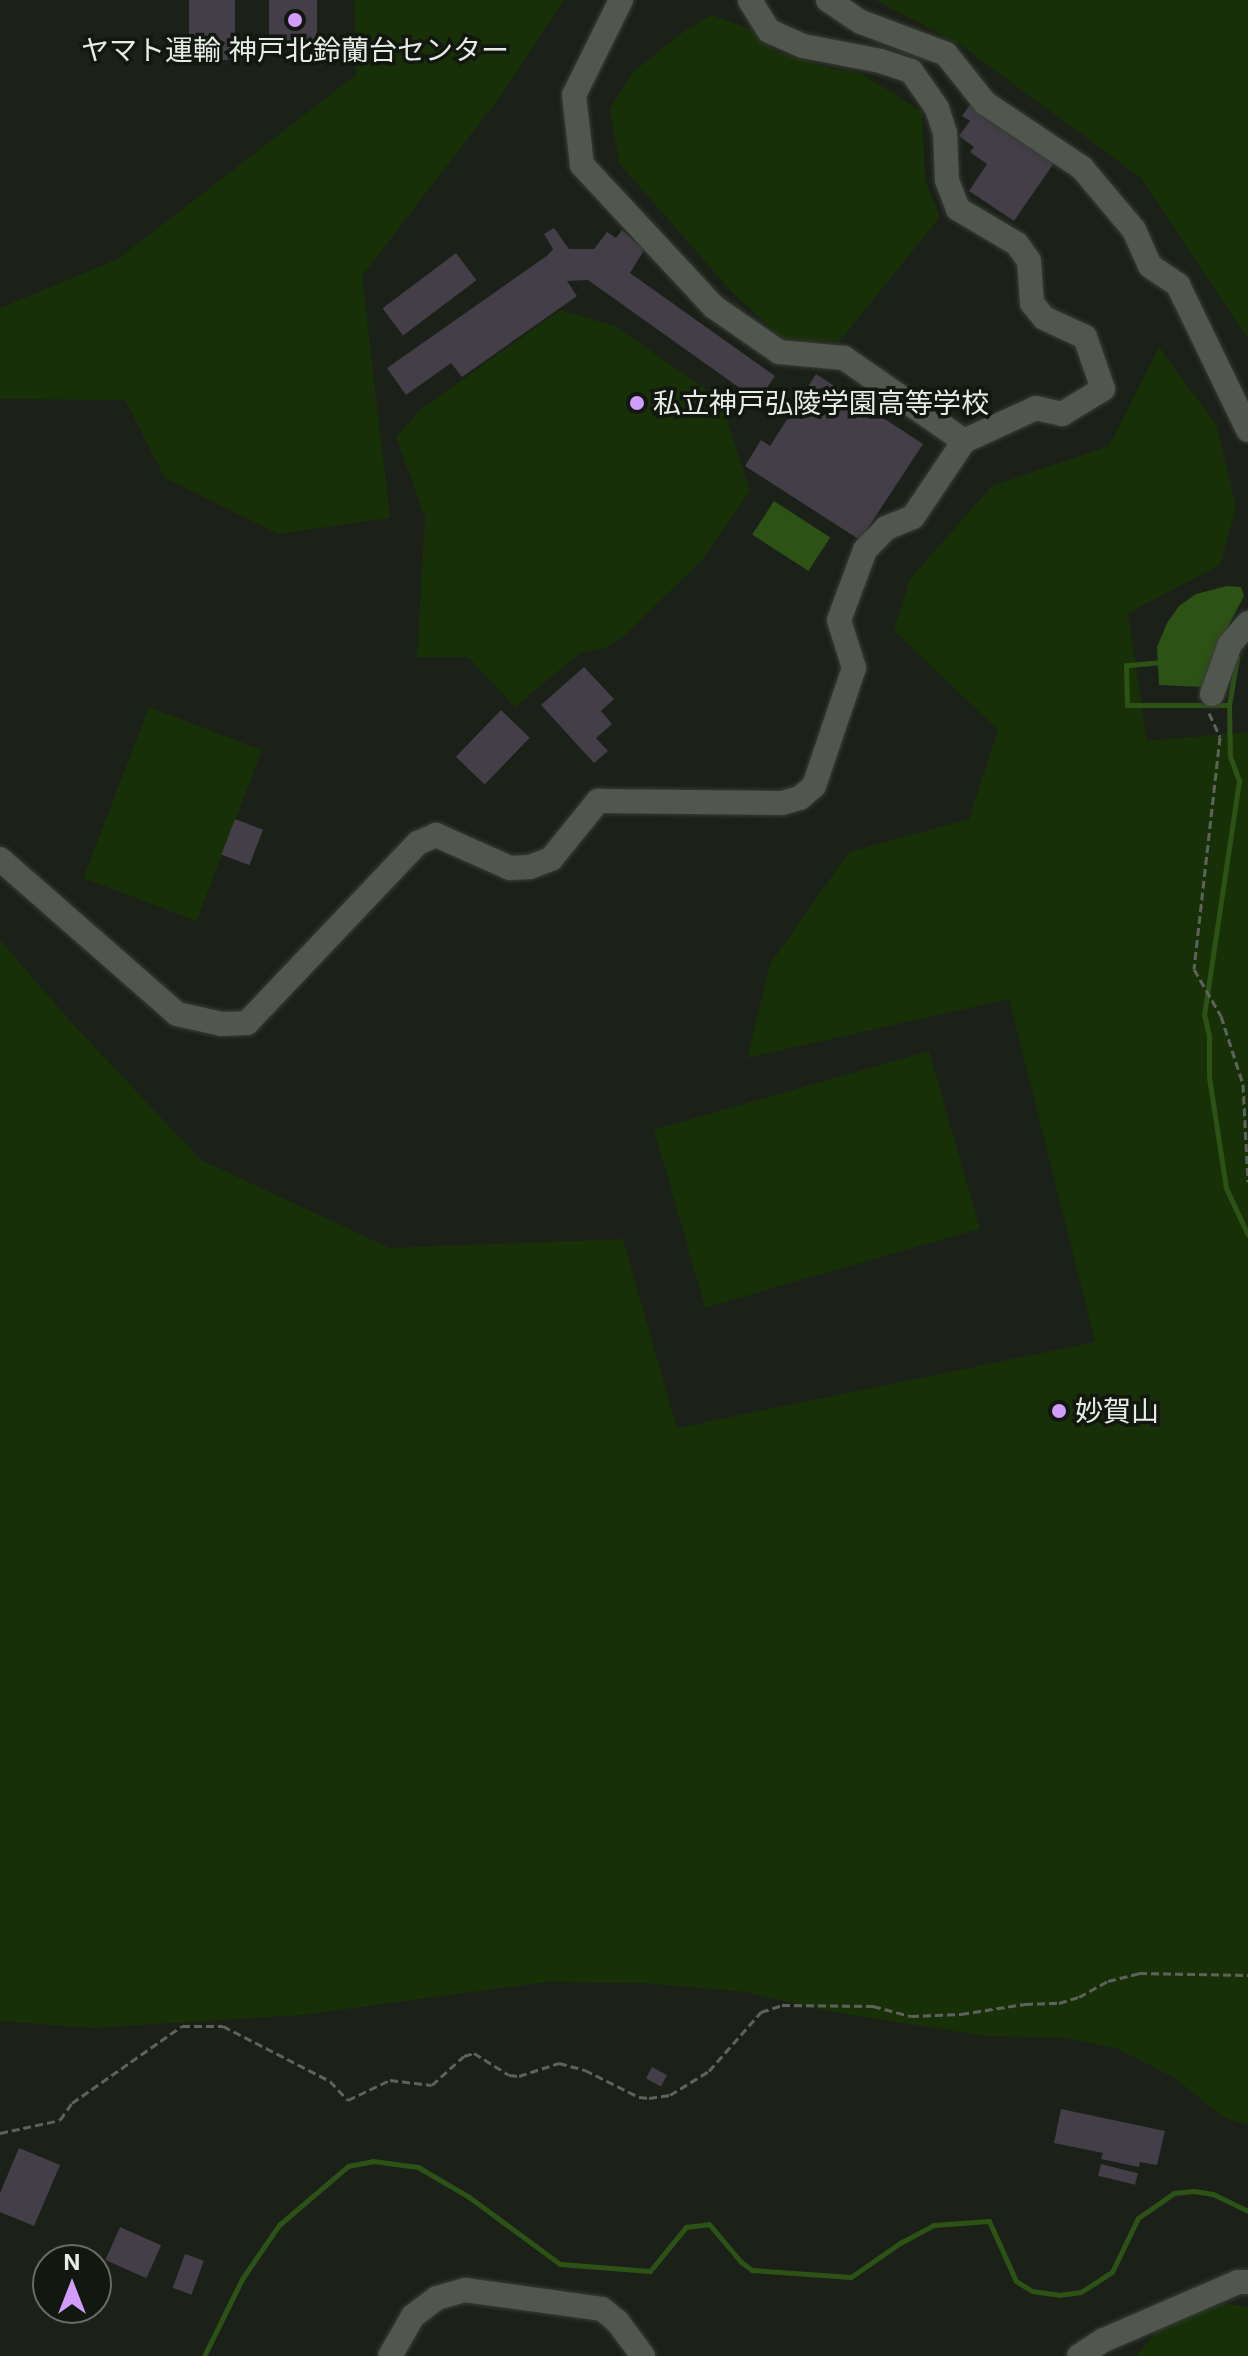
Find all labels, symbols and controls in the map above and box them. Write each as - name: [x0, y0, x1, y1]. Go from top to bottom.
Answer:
- marker: ヤマト運輸 神戸北鈴蘭台センター: [286, 11, 304, 29]
- place label: ヤマト運輸 神戸北鈴蘭台センター: [81, 33, 509, 67]
- place label: 私立神戸弘陵学園高等学校: [653, 386, 989, 420]
- marker: 私立神戸弘陵学園高等学校: [628, 394, 646, 412]
- place label: 妙賀山: [1075, 1394, 1159, 1428]
- marker: 妙賀山: [1050, 1402, 1068, 1420]
- north arrow: [32, 2244, 112, 2324]
- text: N: [64, 2249, 80, 2275]

